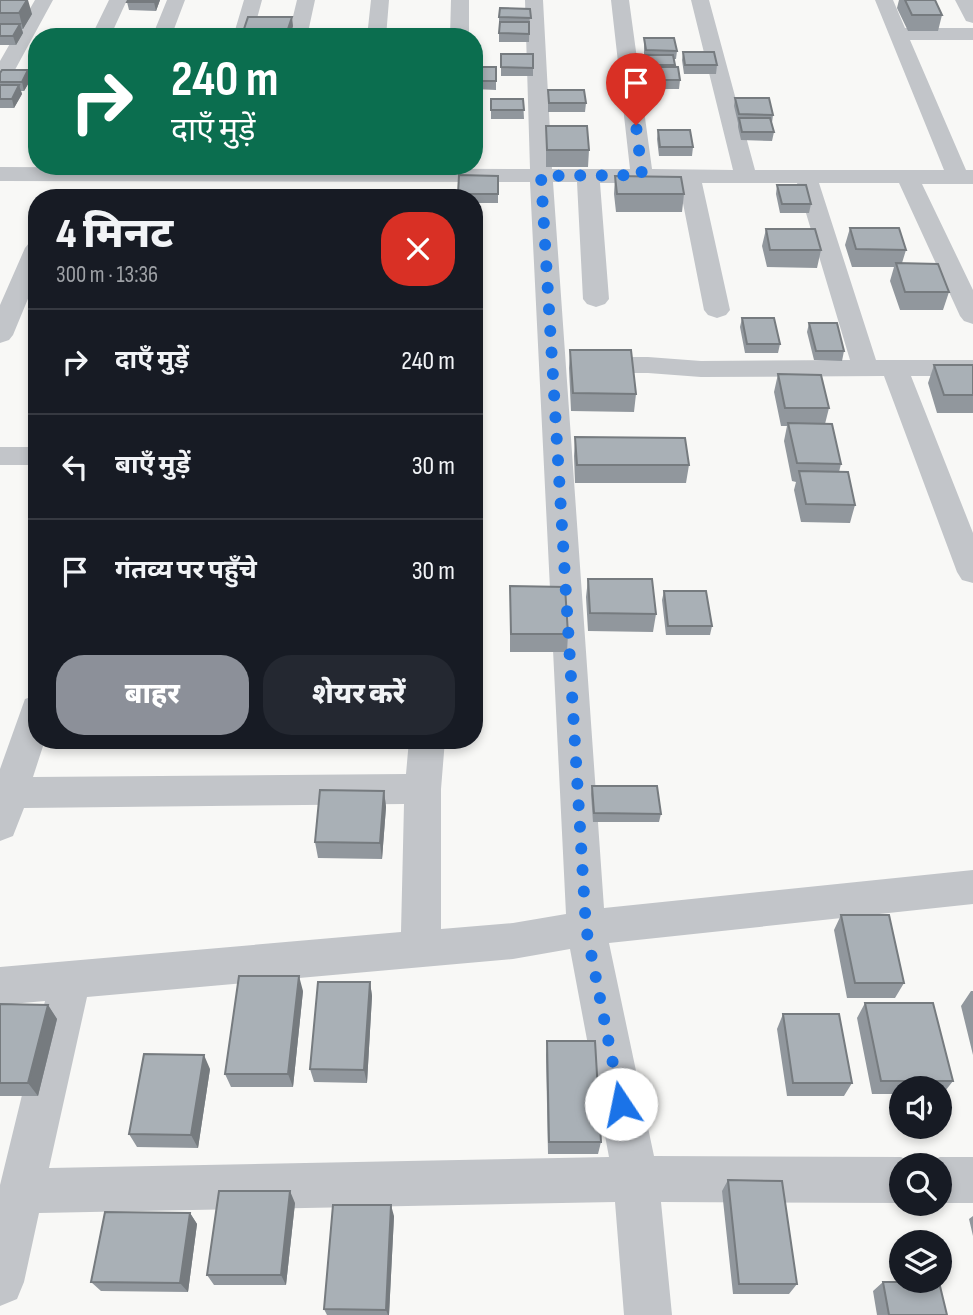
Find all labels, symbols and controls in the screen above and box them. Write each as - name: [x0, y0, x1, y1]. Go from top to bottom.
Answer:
- text: 240 m: [171, 51, 279, 110]
- pin: [606, 53, 666, 125]
- icon: right: [56, 56, 147, 147]
- icon: arrive: [617, 64, 655, 102]
- text: दाएँ मुड़ें: [171, 111, 255, 150]
- text: 4 मिनट: [56, 209, 173, 260]
- button: close: [381, 212, 455, 286]
- text: 300 m · 13:36: [56, 261, 158, 289]
- icon: right: [56, 343, 94, 381]
- text: दाएँ मुड़ें: [115, 345, 189, 376]
- text: 240 m: [401, 346, 455, 377]
- icon: left: [56, 448, 94, 486]
- text: बाएँ मुड़ें: [115, 450, 190, 481]
- text: 30 m: [412, 451, 455, 482]
- icon: arrive: [56, 553, 94, 591]
- text: गंतव्य पर पहुँचे: [115, 555, 257, 586]
- text: 30 m: [412, 556, 455, 587]
- button: बाहर: [56, 655, 249, 735]
- button: शेयर करें: [263, 655, 455, 735]
- position arrow: [584, 1067, 658, 1141]
- map controls: [889, 1076, 952, 1293]
- button: sound: [889, 1076, 952, 1139]
- button: search: [889, 1153, 952, 1216]
- button: layers: [889, 1230, 952, 1293]

